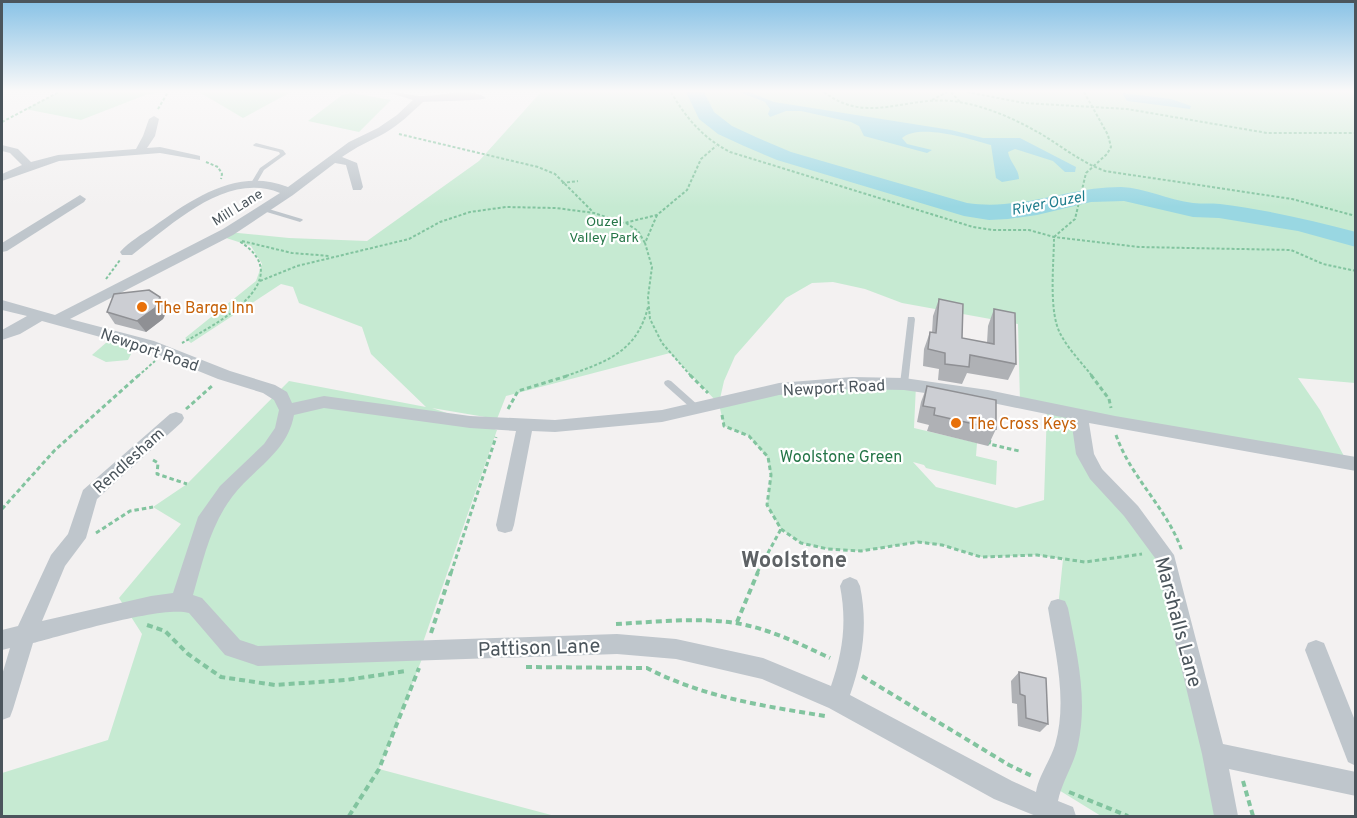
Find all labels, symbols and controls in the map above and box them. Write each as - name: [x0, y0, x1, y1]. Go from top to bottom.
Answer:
- street label: Mill Lane: [209, 186, 266, 230]
- water label: River Ouzel: [1010, 188, 1088, 221]
- park label: Ouzel Valley Park: [569, 214, 639, 247]
- place label: The Barge Inn: [154, 299, 254, 319]
- marker: The Barge Inn: [135, 300, 149, 314]
- street label: Newport Road: [98, 325, 201, 377]
- street label: Newport Road: [782, 376, 886, 402]
- place label: The Cross Keys: [968, 415, 1077, 435]
- marker: The Cross Keys: [949, 416, 963, 430]
- street label: Rendlesham: [90, 424, 169, 499]
- park label: Woolstone Green: [780, 448, 902, 468]
- district label: Woolstone: [741, 548, 847, 575]
- street label: Marshalls Lane: [1147, 554, 1207, 691]
- street label: Pattison Lane: [477, 634, 601, 664]

